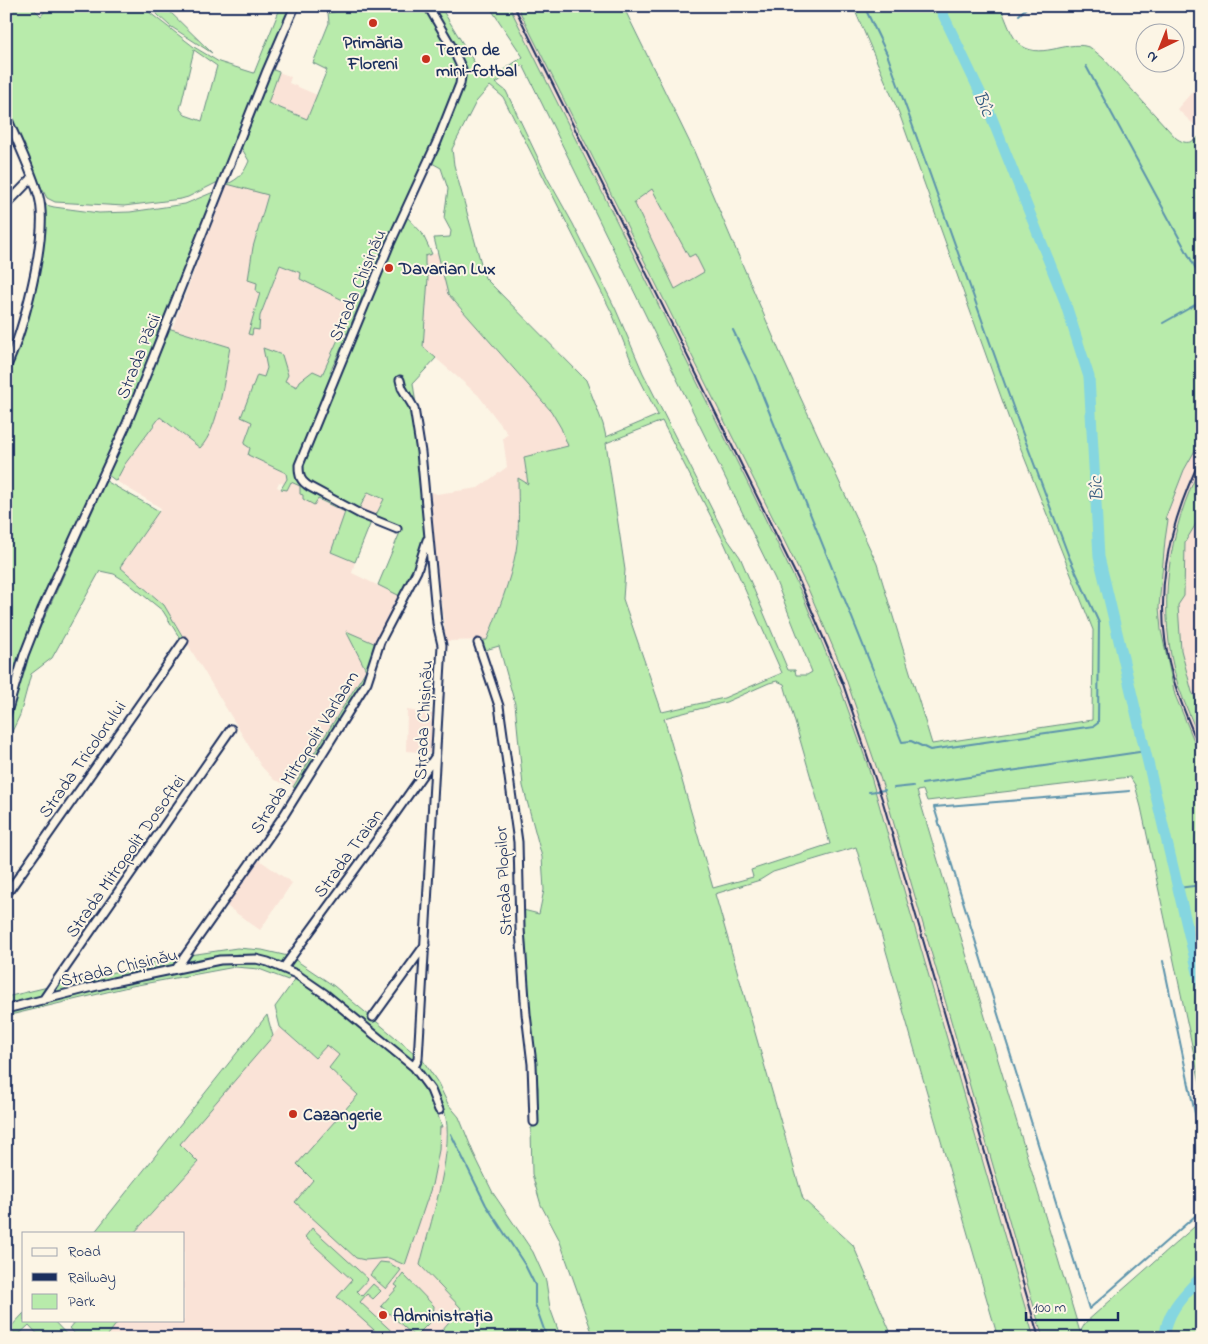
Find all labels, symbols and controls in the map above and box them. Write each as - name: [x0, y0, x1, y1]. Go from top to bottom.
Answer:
- marker: Primăria Floreni: [367, 17, 379, 29]
- north arrow: [1136, 22, 1186, 72]
- place label: Primăria Floreni: [343, 31, 403, 78]
- place label: Teren de mini-fotbal: [436, 38, 517, 85]
- text: N: [1142, 46, 1163, 67]
- marker: Teren de mini-fotbal: [420, 53, 432, 65]
- water label: Bîc: [965, 87, 1001, 122]
- street label: Strada Chișinău: [324, 226, 394, 346]
- place label: Davarian Lux: [398, 257, 495, 283]
- marker: Davarian Lux: [383, 262, 395, 274]
- street label: Strada Păcii: [111, 310, 169, 403]
- water label: Bîc: [1083, 474, 1112, 502]
- street label: Strada Chișinău: [409, 660, 441, 780]
- street label: Strada Mitropolit Varlaam: [245, 666, 367, 840]
- street label: Strada Tricolorului: [33, 696, 134, 824]
- street label: Strada Mitropolit Dosoftei: [60, 770, 193, 944]
- street label: Strada Traian: [308, 804, 391, 904]
- street label: Strada Plopilor: [489, 825, 521, 936]
- street label: Strada Chișinău: [58, 943, 181, 995]
- place label: Cazangerie: [303, 1103, 383, 1130]
- marker: Cazangerie: [287, 1108, 299, 1120]
- legend: [22, 1232, 185, 1322]
- text: Road: [68, 1241, 101, 1263]
- text: Railway: [68, 1267, 116, 1290]
- scale bar: [1026, 1289, 1118, 1321]
- text: Park: [68, 1291, 96, 1313]
- text: 100 m: [1033, 1297, 1066, 1319]
- place label: Administrația: [393, 1304, 493, 1330]
- marker: Administrația: [377, 1309, 389, 1321]

